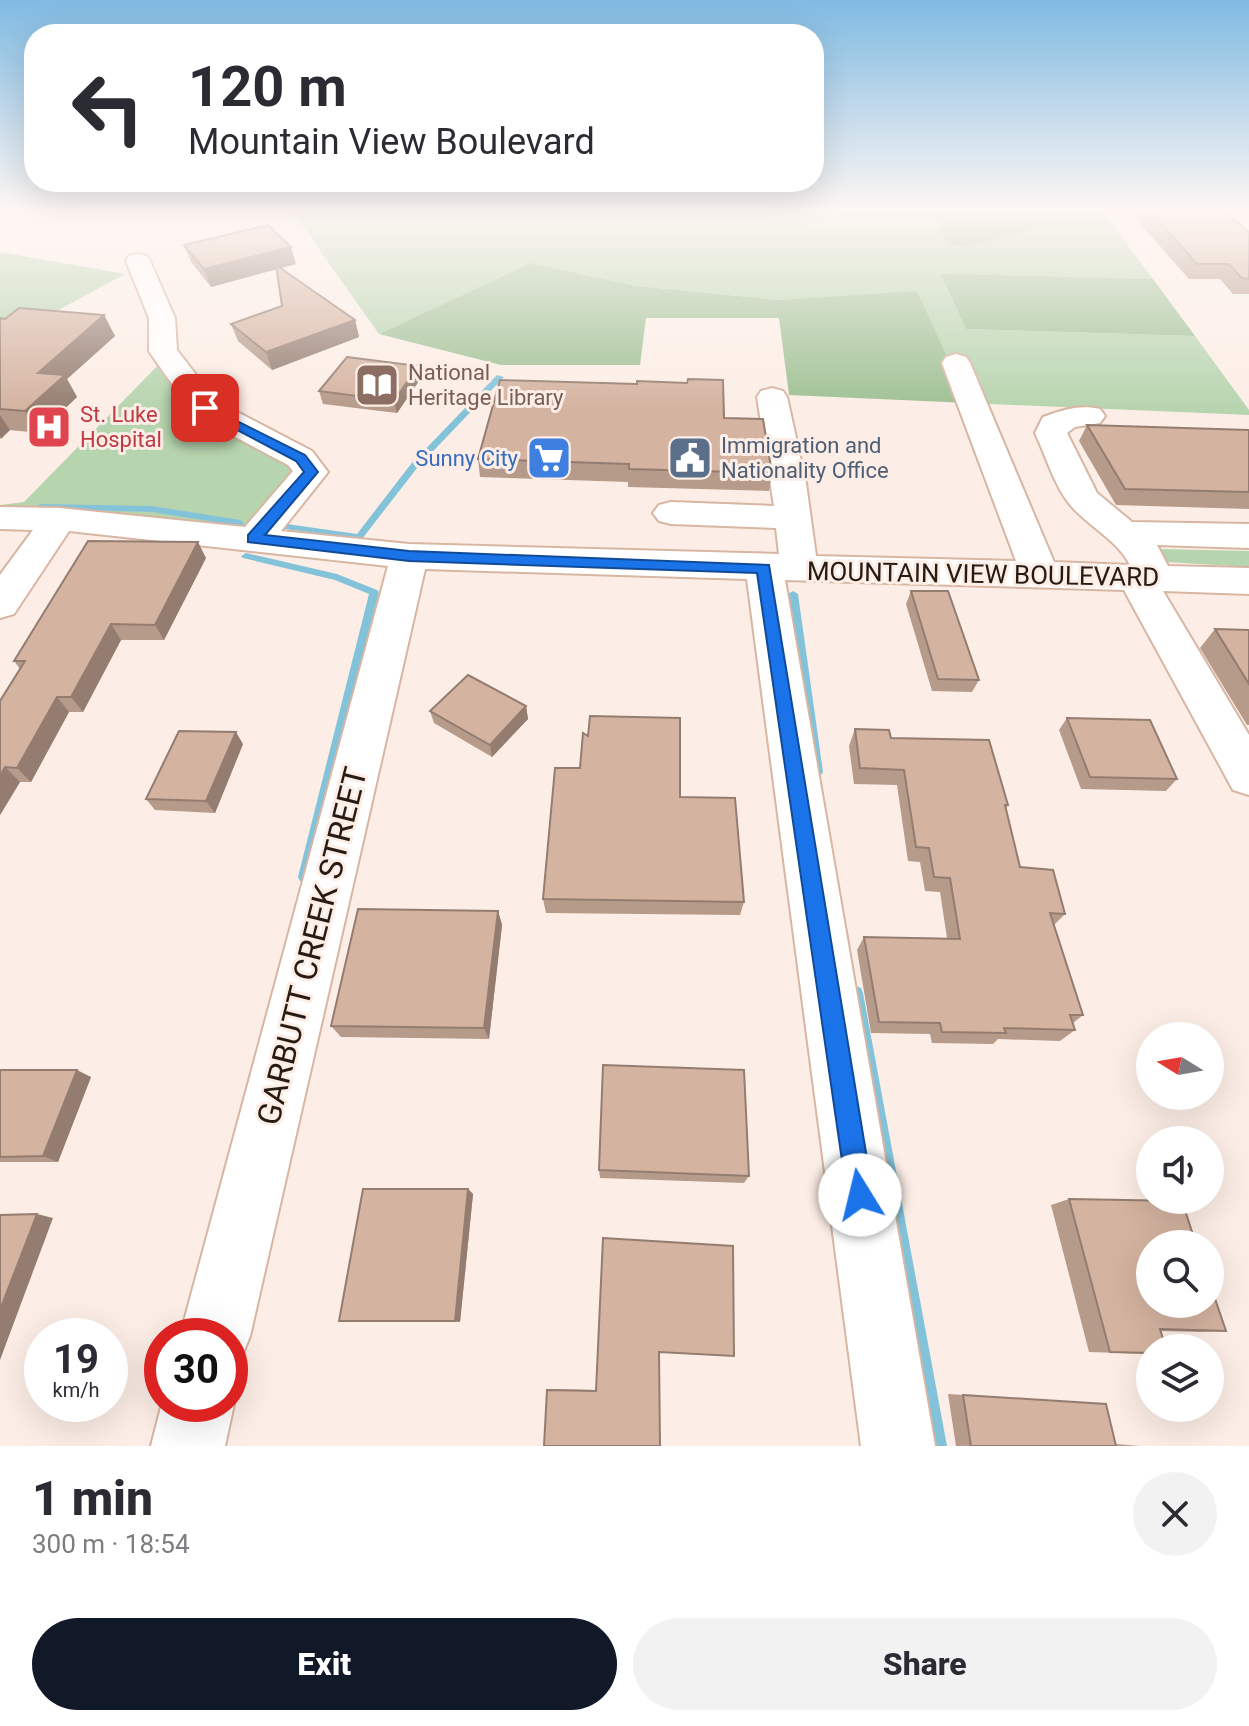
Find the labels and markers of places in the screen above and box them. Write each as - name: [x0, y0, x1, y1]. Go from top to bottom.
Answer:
- place label: National Heritage Library: [408, 360, 564, 410]
- library icon: National Heritage Library: [353, 361, 401, 409]
- pin: [171, 374, 239, 442]
- place label: St. Luke Hospital: [80, 402, 162, 452]
- hospital icon: St. Luke Hospital: [25, 403, 73, 451]
- place label: Immigration and Nationality Office: [721, 433, 889, 483]
- supermarket icon: Sunny City: [525, 434, 573, 482]
- public building icon: Immigration and Nationality Office: [666, 434, 714, 482]
- place label: Sunny City: [415, 446, 519, 471]

